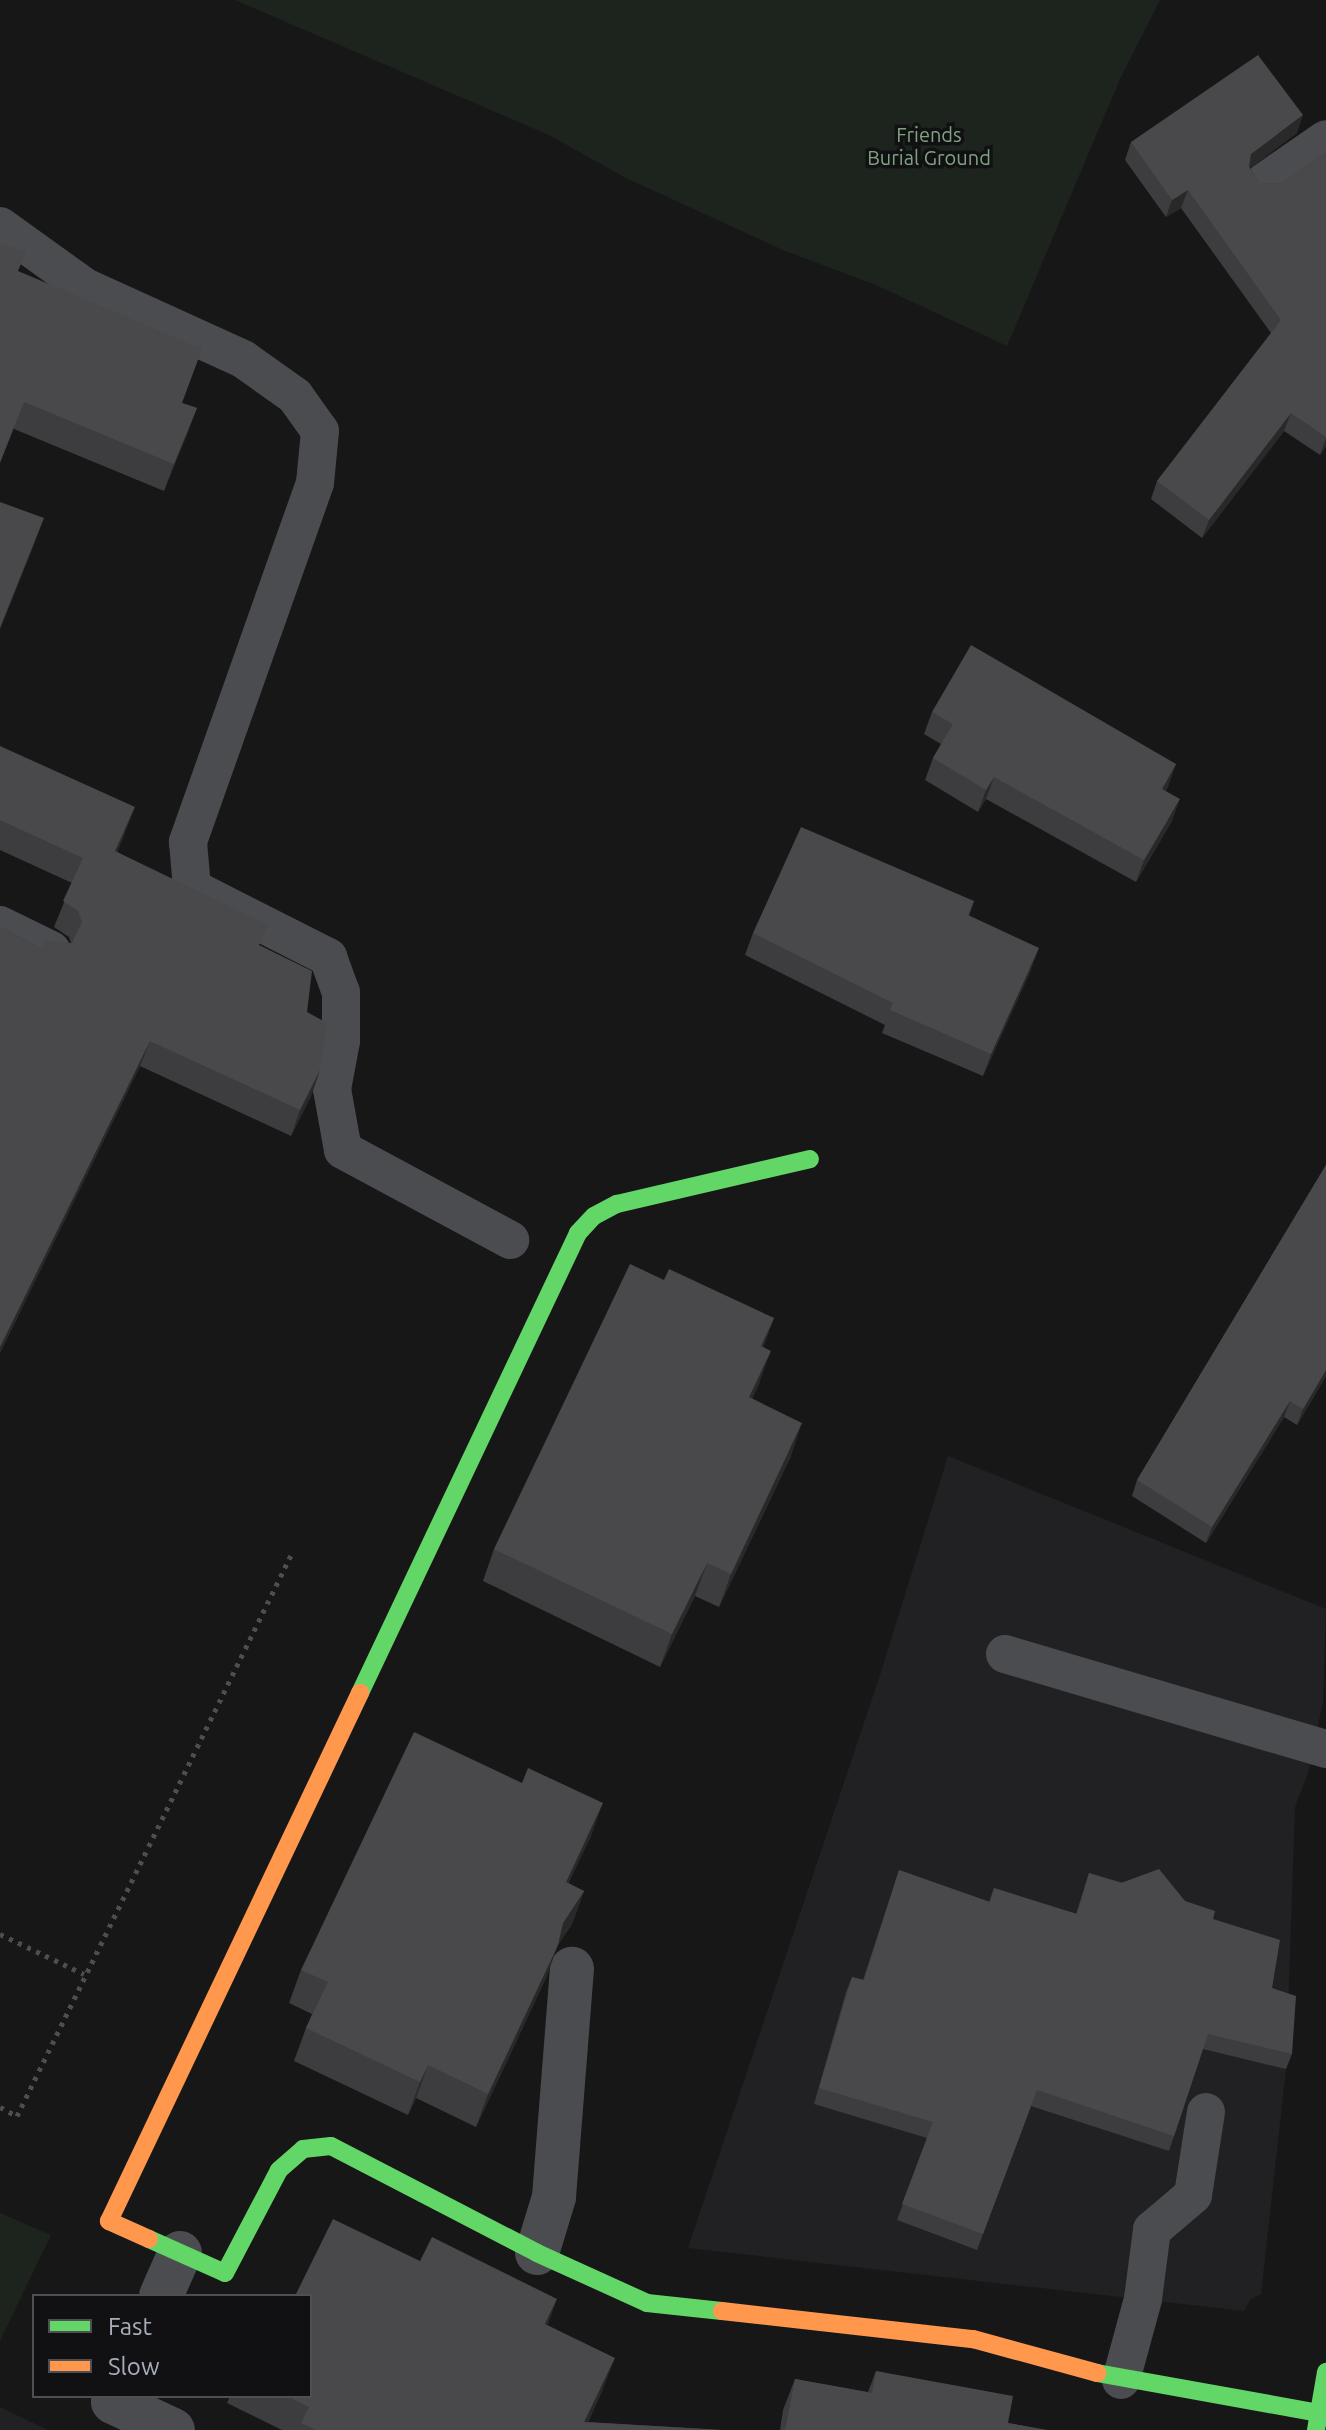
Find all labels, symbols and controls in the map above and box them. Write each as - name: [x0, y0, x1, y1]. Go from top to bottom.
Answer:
- park label: Friends Burial Ground: [867, 123, 991, 170]
- legend: [32, 2294, 312, 2398]
- text: Fast: [108, 2313, 152, 2340]
- text: Slow: [108, 2353, 160, 2380]

